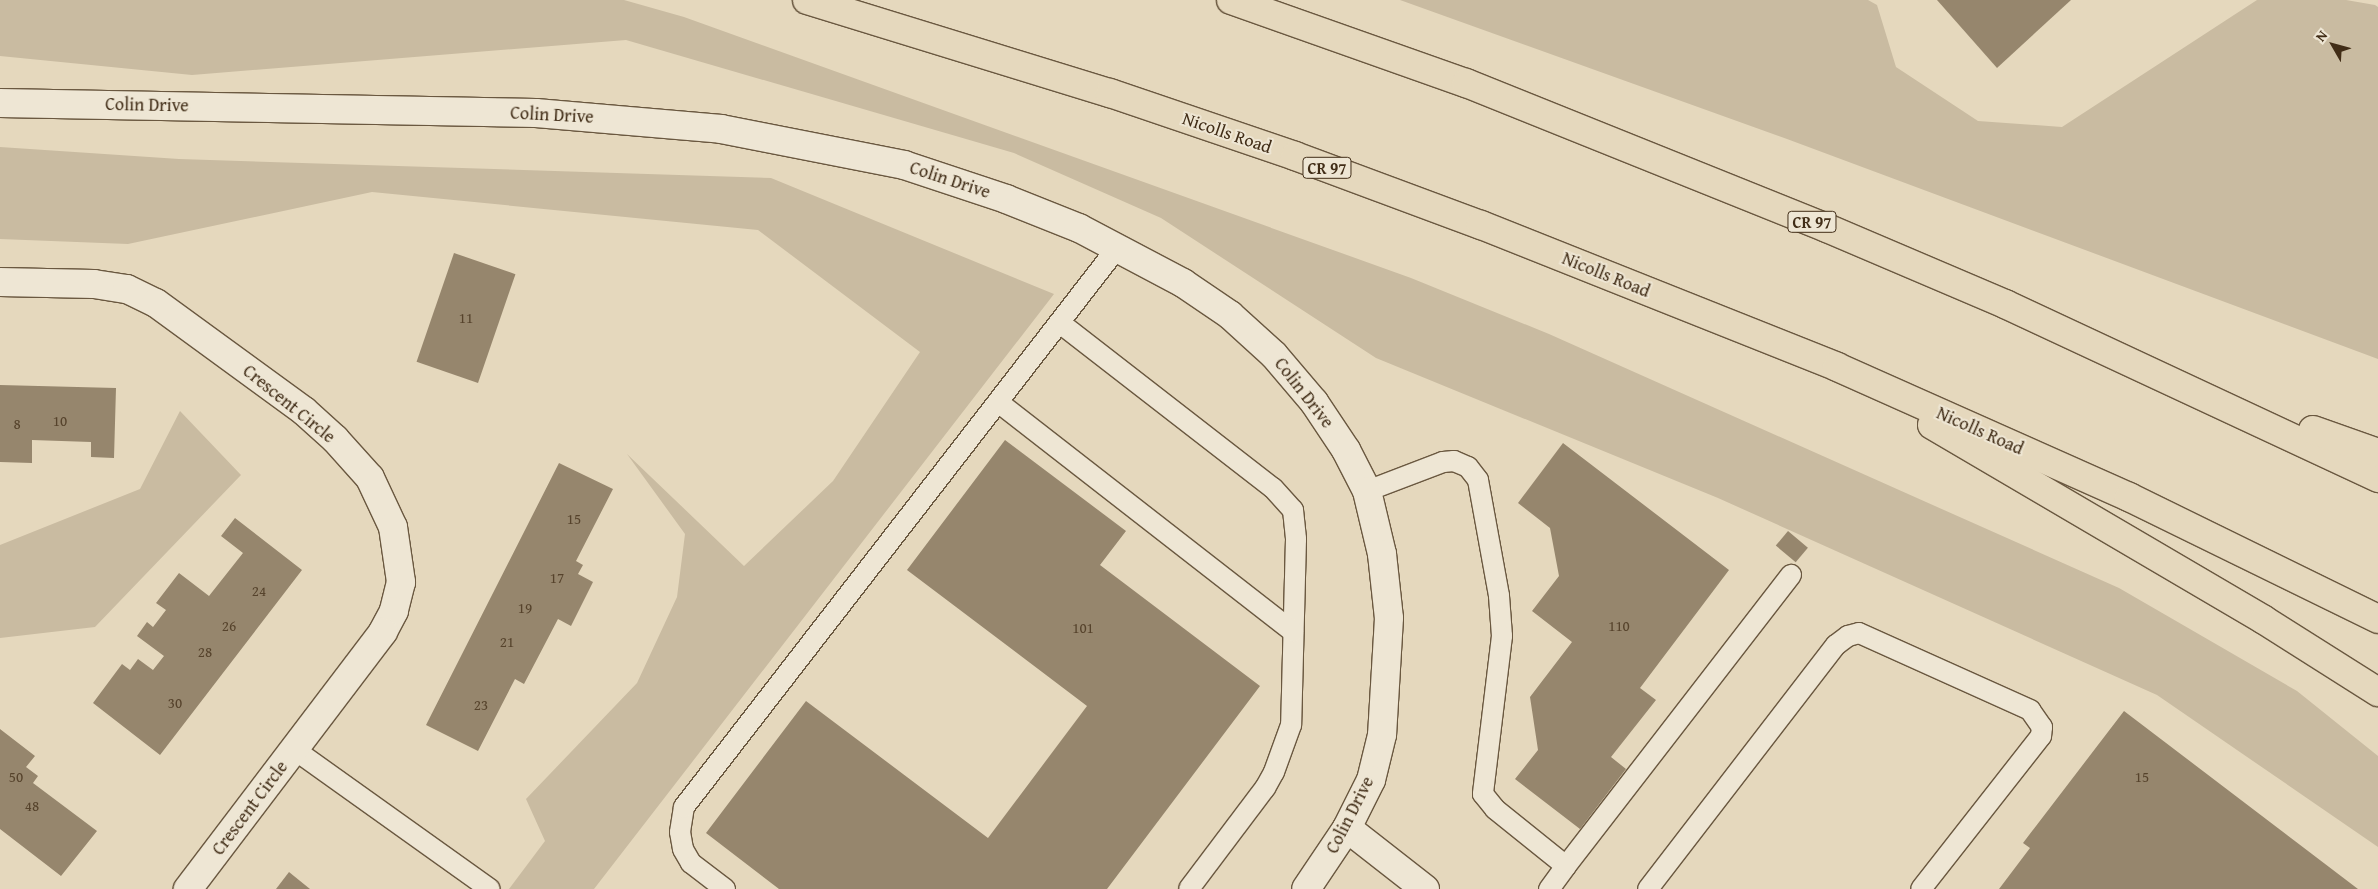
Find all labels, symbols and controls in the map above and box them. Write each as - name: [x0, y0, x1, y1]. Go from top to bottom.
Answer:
- north arrow: [2308, 20, 2358, 70]
- text: N: [2310, 26, 2332, 46]
- street label: Colin Drive: [105, 93, 189, 117]
- street label: Colin Drive: [510, 102, 594, 128]
- street label: Nicolls Road: [1180, 108, 1274, 158]
- road number: CR 97: [1302, 154, 1352, 182]
- street label: Colin Drive: [907, 157, 993, 203]
- road number: CR 97: [1787, 208, 1837, 236]
- street label: Nicolls Road: [1559, 248, 1653, 302]
- house number: 11: [459, 309, 473, 327]
- street label: Colin Drive: [1270, 353, 1338, 433]
- street label: Crescent Circle: [238, 360, 340, 448]
- street label: Nicolls Road: [1933, 402, 2027, 460]
- house number: 10: [53, 412, 67, 430]
- house number: 8: [13, 415, 21, 433]
- house number: 15: [567, 510, 581, 528]
- house number: 17: [550, 569, 564, 587]
- house number: 24: [252, 582, 266, 600]
- house number: 19: [518, 599, 532, 617]
- house number: 26: [222, 617, 236, 635]
- house number: 110: [1608, 617, 1630, 635]
- house number: 101: [1072, 619, 1094, 637]
- house number: 21: [500, 633, 514, 651]
- house number: 28: [198, 643, 212, 661]
- house number: 30: [168, 694, 182, 712]
- house number: 23: [474, 696, 488, 714]
- street label: Crescent Circle: [208, 757, 292, 859]
- house number: 50: [9, 768, 23, 786]
- house number: 15: [2135, 768, 2149, 786]
- street label: Colin Drive: [1321, 773, 1379, 857]
- house number: 48: [25, 797, 39, 815]

